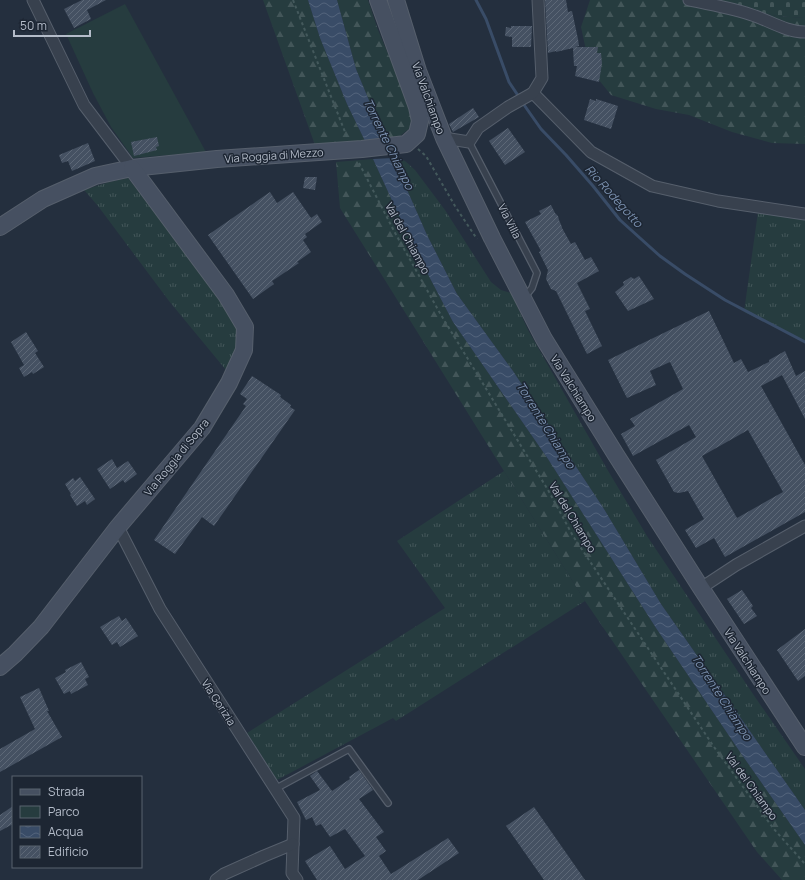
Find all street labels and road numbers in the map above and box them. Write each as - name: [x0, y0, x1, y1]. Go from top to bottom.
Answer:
- street label: Via Valchiampo: [409, 60, 449, 137]
- street label: Via Roggia di Mezzo: [224, 144, 325, 166]
- street label: Val del Chiampo: [382, 199, 434, 277]
- street label: Via Villa: [495, 201, 525, 241]
- street label: Via Valchiampo: [548, 352, 601, 425]
- street label: Via Roggia di Sopra: [140, 415, 212, 499]
- street label: Val del Chiampo: [546, 479, 600, 556]
- street label: Via Valchiampo: [721, 625, 775, 697]
- street label: Via Gorizia: [198, 676, 240, 728]
- street label: Val del Chiampo: [722, 749, 782, 823]

